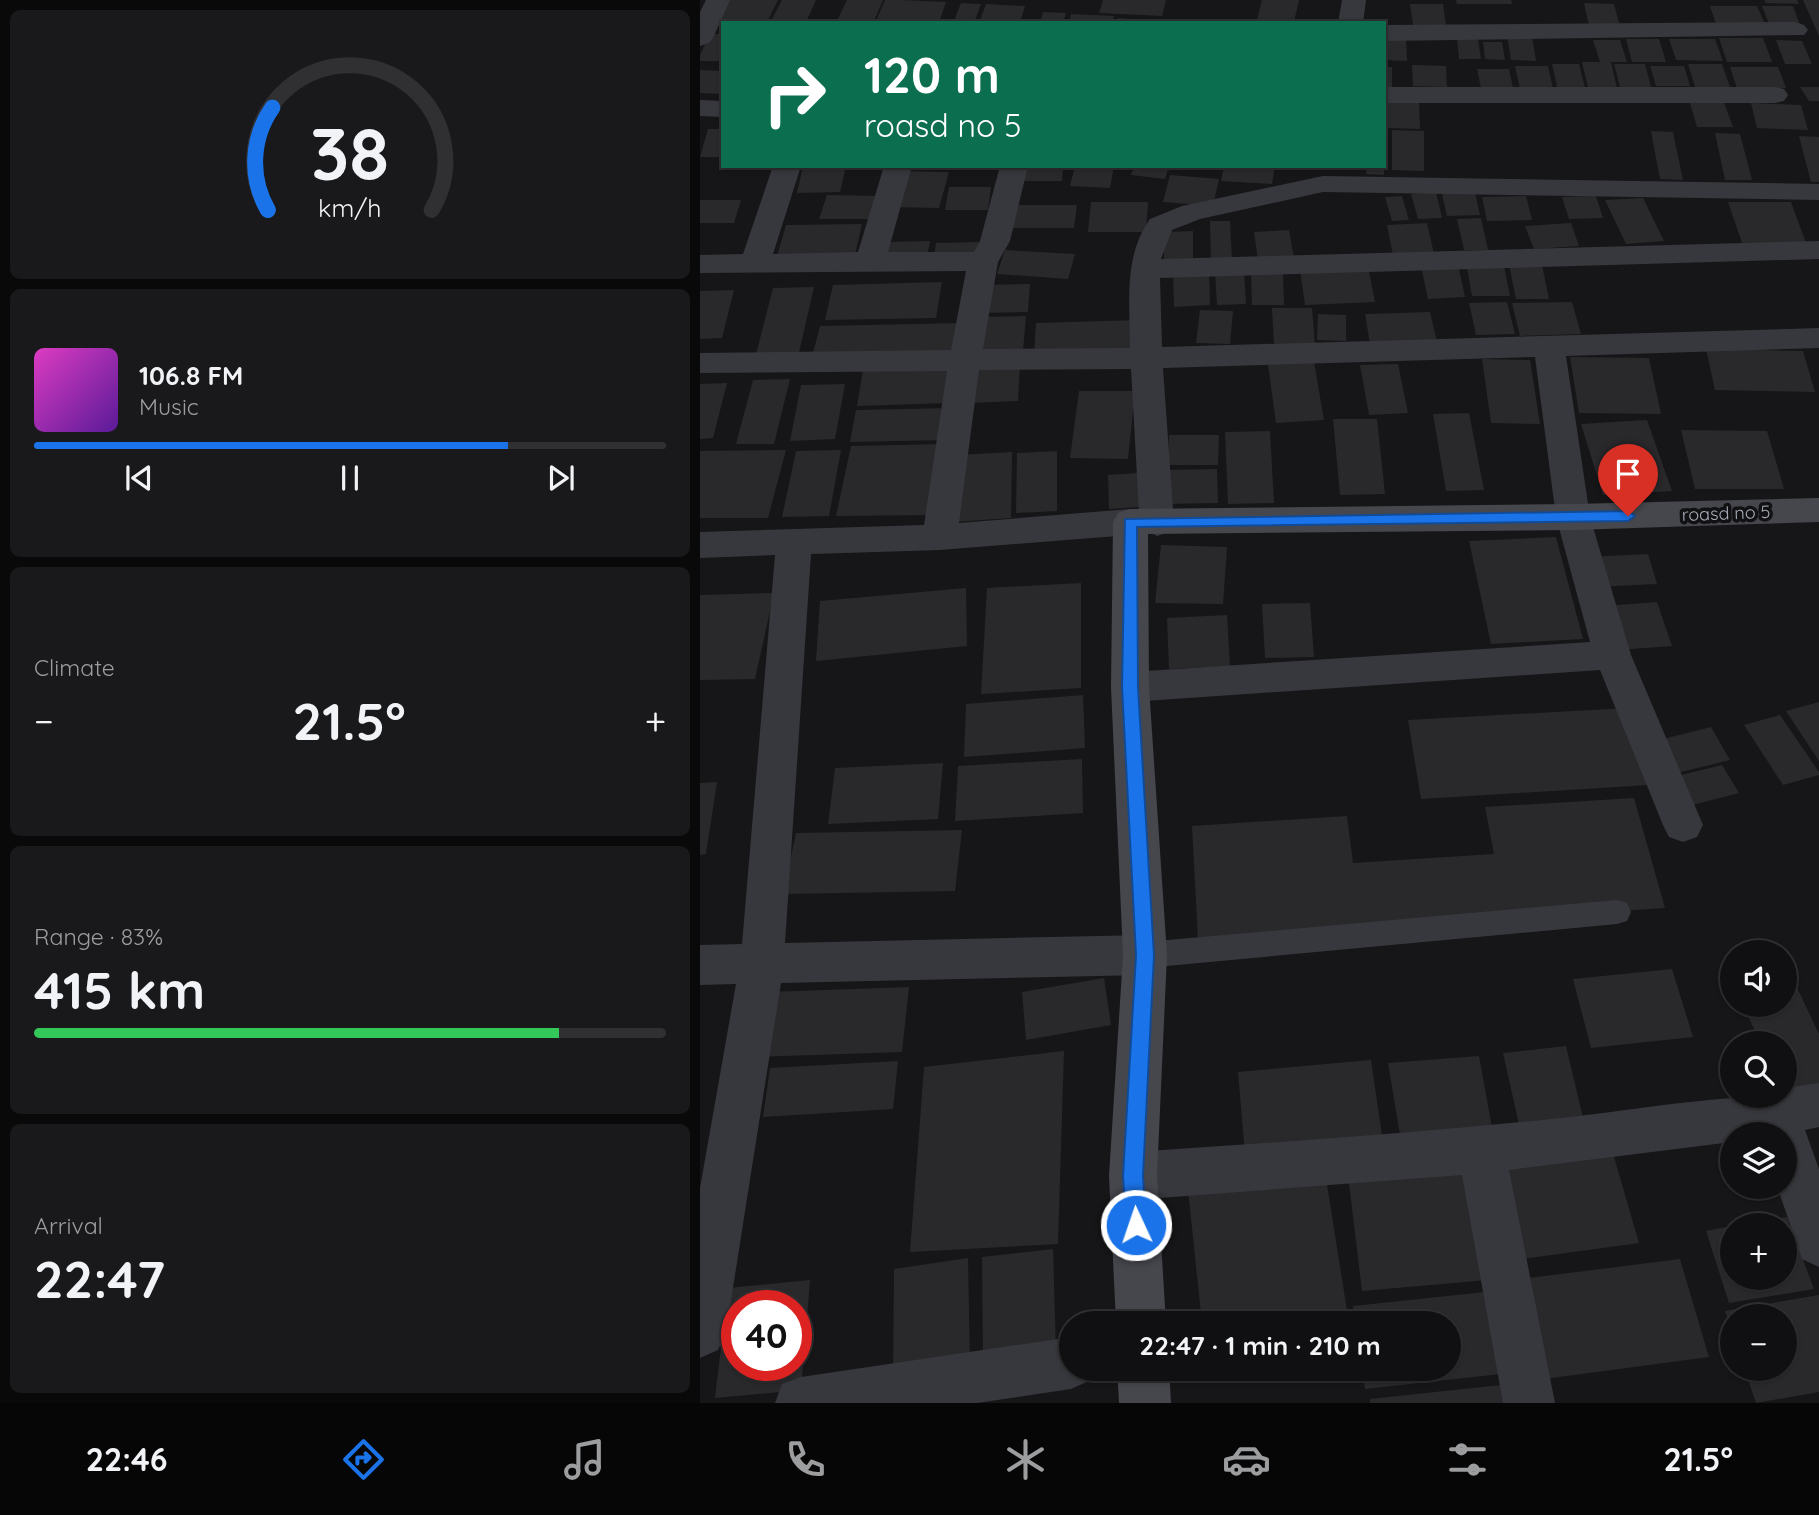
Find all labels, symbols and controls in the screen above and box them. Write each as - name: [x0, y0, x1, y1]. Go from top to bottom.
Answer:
- text: 120 m: [864, 44, 1000, 105]
- icon: right: [749, 49, 840, 140]
- text: roasd no 5: [864, 105, 1021, 145]
- text: 38: [311, 108, 390, 199]
- text: km/h: [318, 192, 382, 223]
- text: 106.8 FM: [139, 359, 243, 392]
- text: Music: [139, 392, 199, 421]
- pin: [1598, 444, 1658, 516]
- icon: arrive: [1609, 455, 1647, 493]
- icon: previous: [120, 459, 158, 497]
- icon: pause: [331, 459, 369, 497]
- icon: next: [542, 459, 580, 497]
- street label: roasd no 5: [1681, 500, 1771, 526]
- text: Climate: [34, 653, 115, 682]
- text: 21.5°: [293, 688, 406, 753]
- text: −: [34, 697, 54, 745]
- text: +: [645, 697, 666, 745]
- text: Range · 83%: [34, 922, 163, 951]
- map controls: [1720, 940, 1797, 1381]
- button: sound: [1720, 940, 1797, 1017]
- text: 415 km: [34, 957, 205, 1022]
- button: search: [1720, 1031, 1797, 1108]
- button: layers: [1720, 1122, 1797, 1199]
- position arrow: [1099, 1188, 1173, 1262]
- text: Arrival: [34, 1211, 103, 1240]
- button: +: [1720, 1213, 1797, 1290]
- text: 22:47: [34, 1246, 165, 1311]
- speed limit sign: 40: [721, 1290, 812, 1381]
- button: −: [1720, 1304, 1797, 1381]
- text: 22:47 · 1 min · 210 m: [1139, 1329, 1381, 1362]
- icon: directions: [339, 1435, 388, 1484]
- icon: music: [560, 1435, 609, 1484]
- icon: phone: [781, 1435, 830, 1484]
- icon: climate: [1001, 1435, 1050, 1484]
- icon: car: [1222, 1435, 1271, 1484]
- icon: filters: [1443, 1435, 1492, 1484]
- text: 22:46: [86, 1439, 168, 1479]
- text: 21.5°: [1663, 1439, 1733, 1479]

